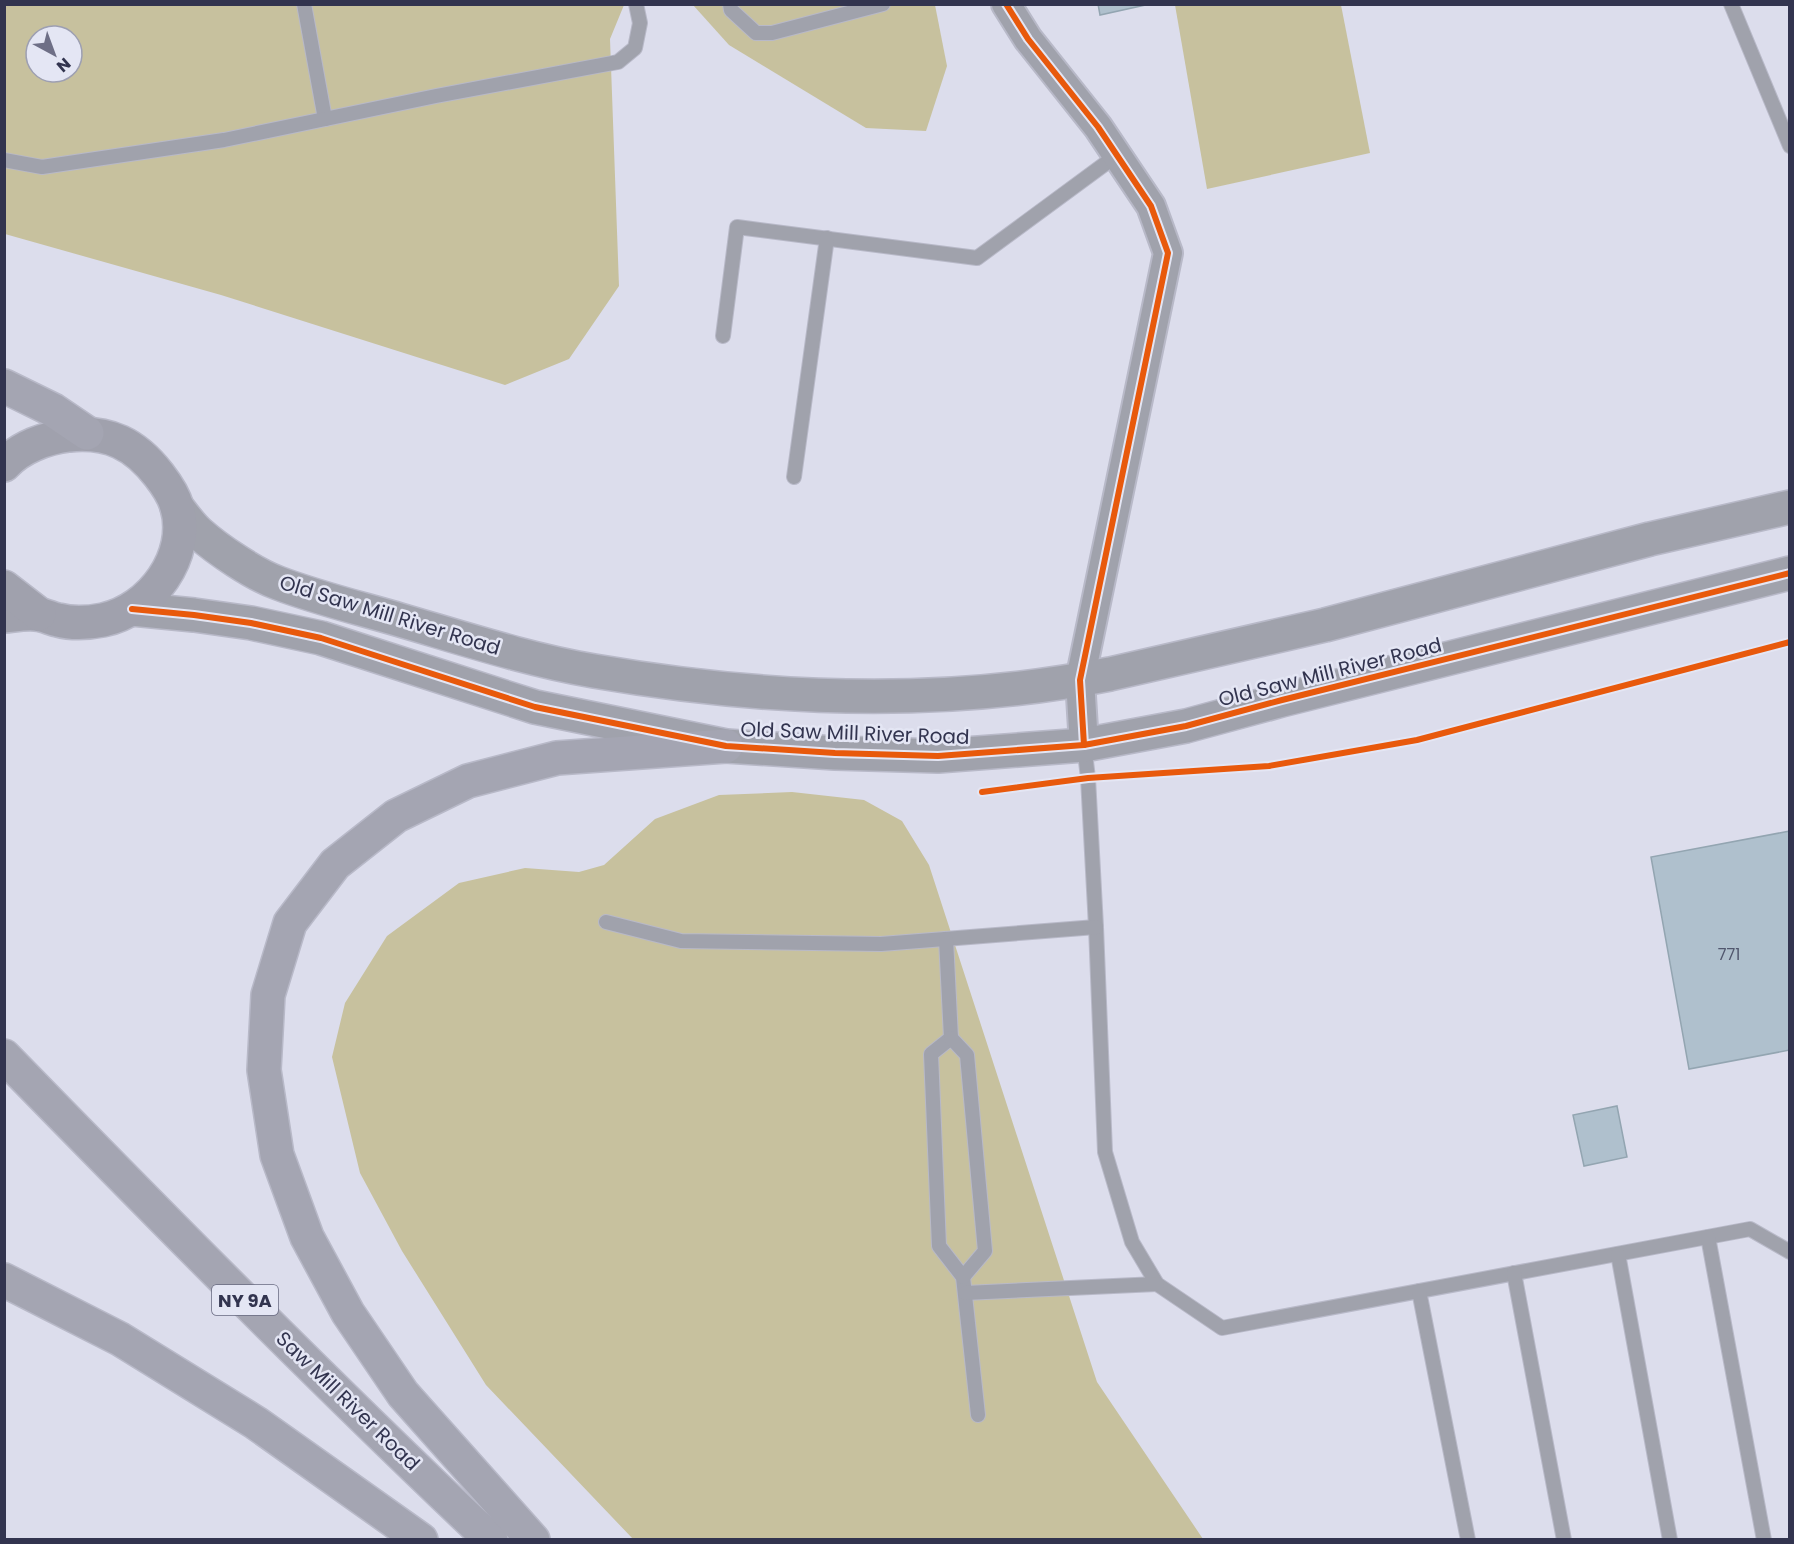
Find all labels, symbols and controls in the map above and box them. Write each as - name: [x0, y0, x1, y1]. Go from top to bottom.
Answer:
- north arrow: [24, 24, 84, 84]
- text: N: [51, 52, 76, 78]
- street label: Old Saw Mill River Road: [276, 568, 504, 662]
- street label: Old Saw Mill River Road: [1215, 631, 1445, 713]
- street label: Old Saw Mill River Road: [740, 715, 970, 751]
- house number: 771: [1718, 943, 1740, 966]
- road number: NY 9A: [212, 1285, 278, 1315]
- street label: Saw Mill River Road: [270, 1325, 426, 1477]

